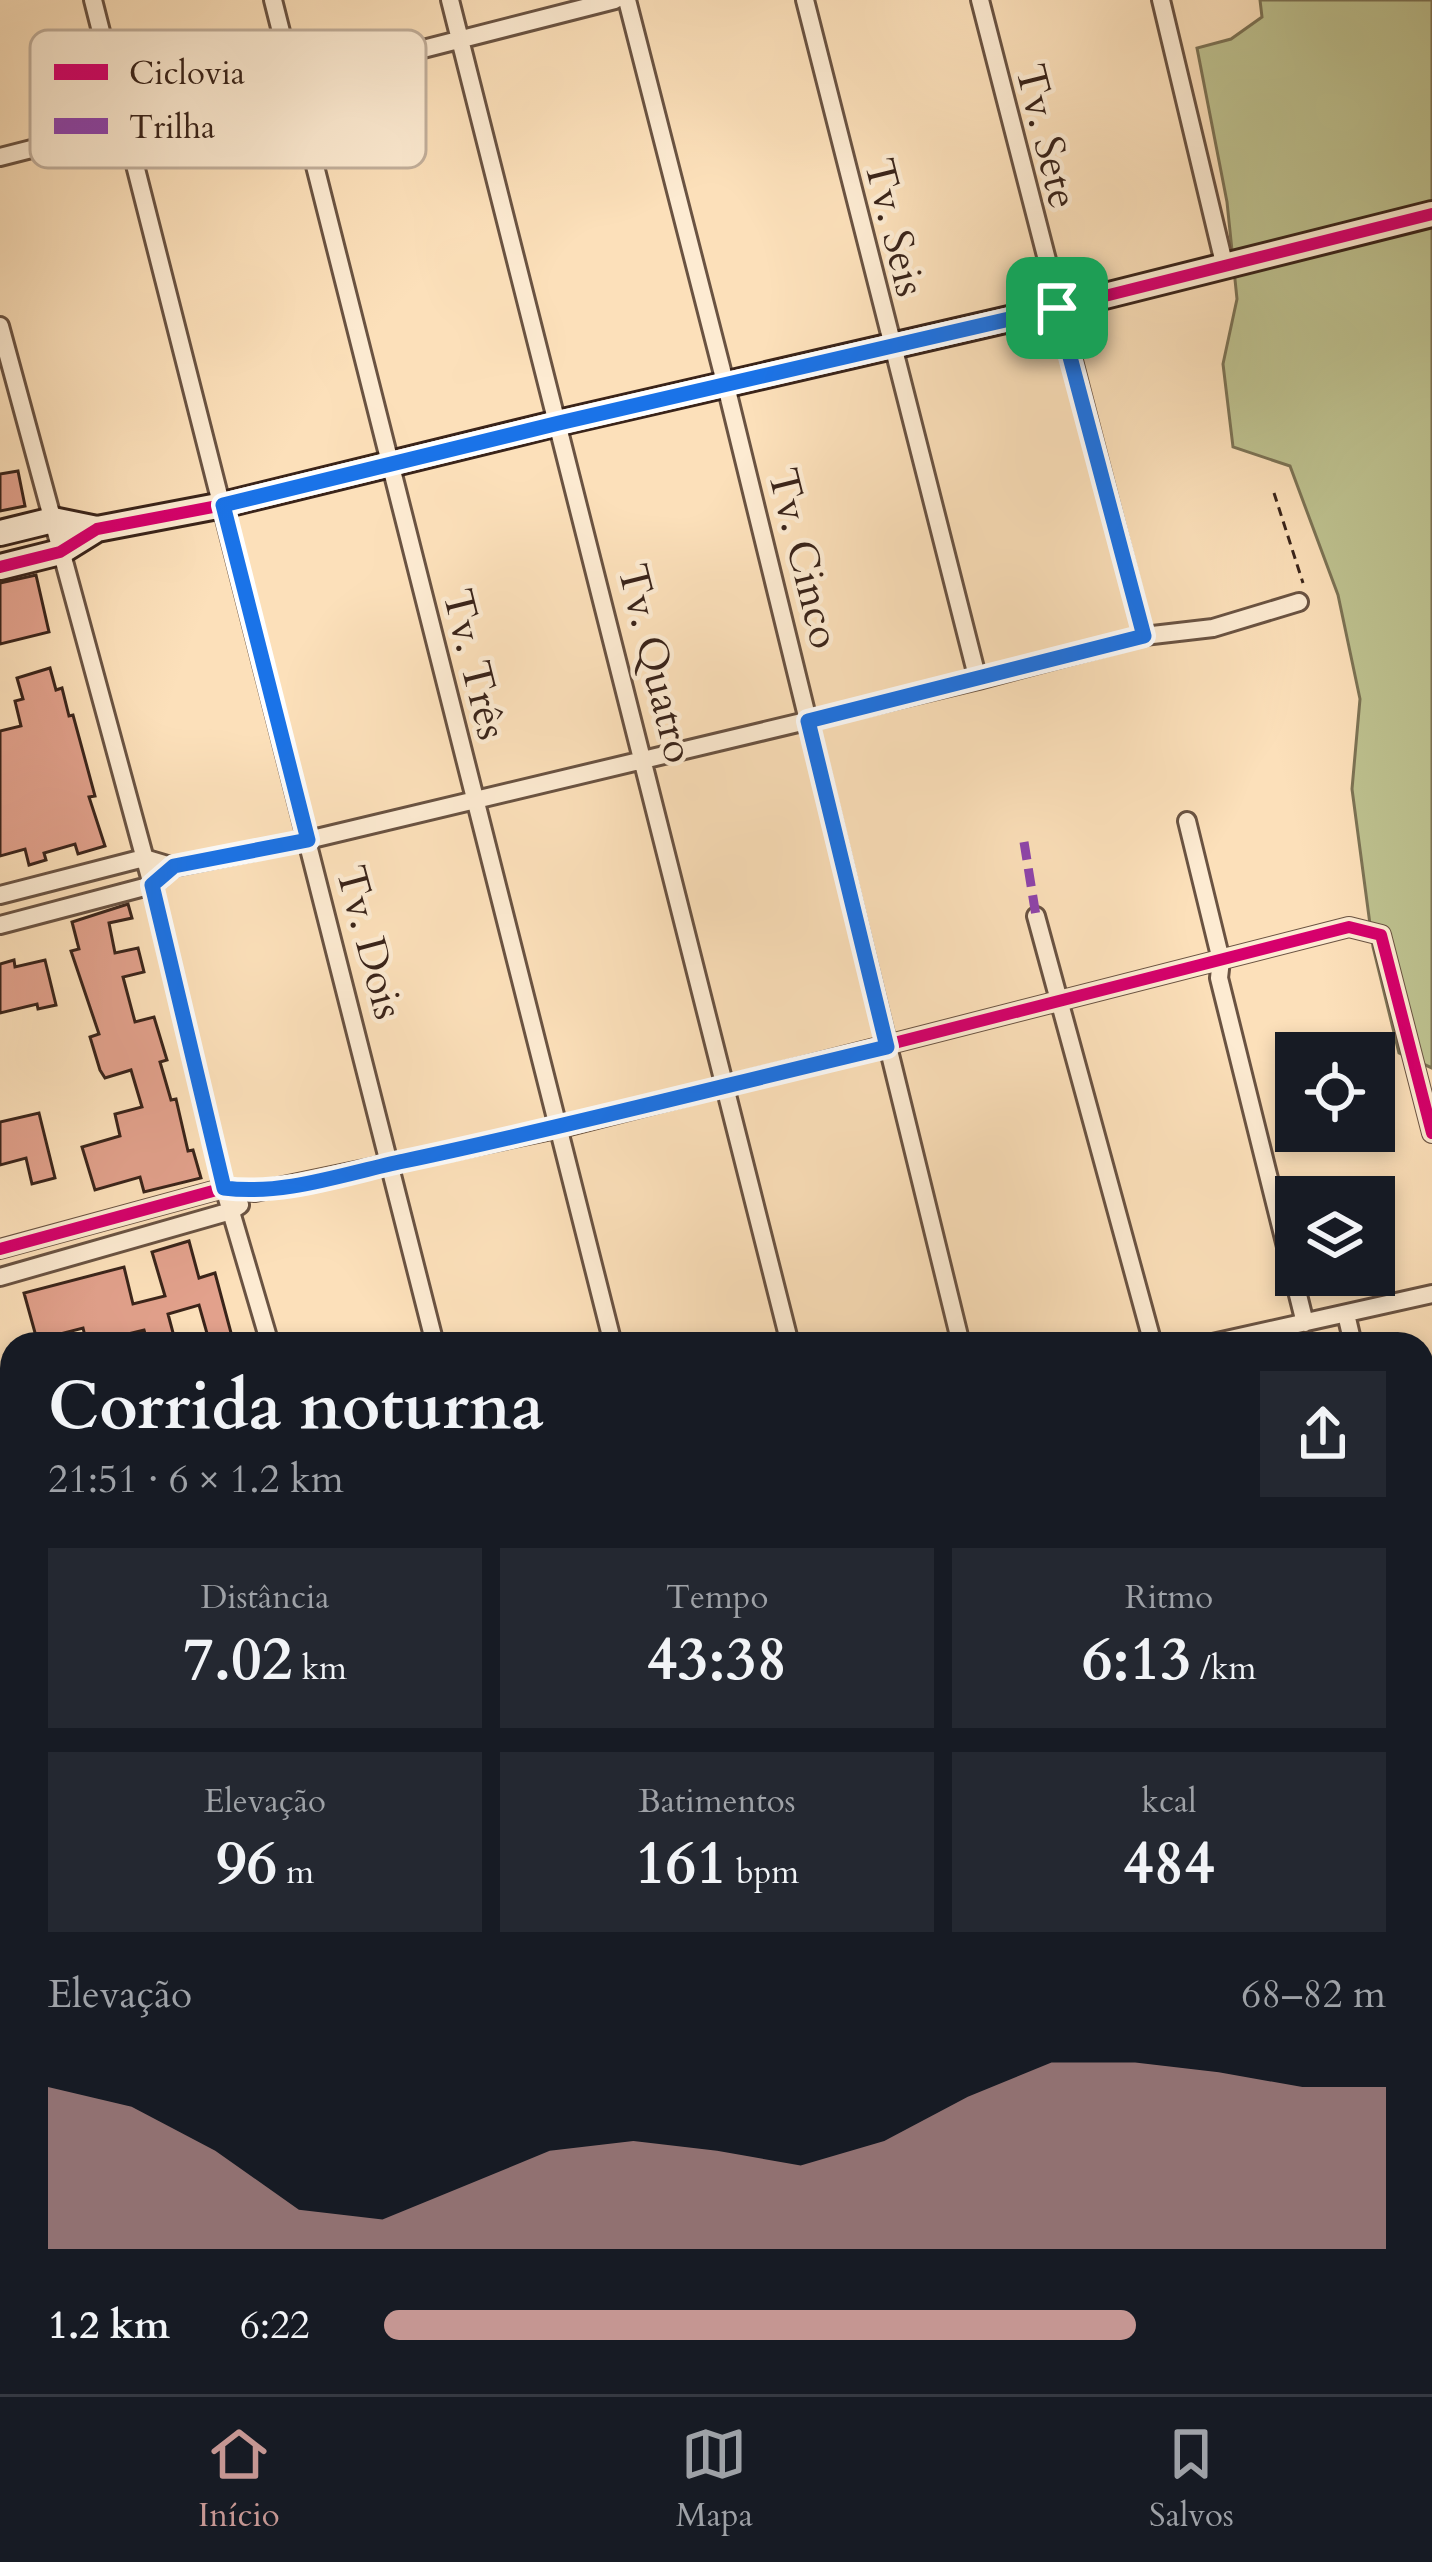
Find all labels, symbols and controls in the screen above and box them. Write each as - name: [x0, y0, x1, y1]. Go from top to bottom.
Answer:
- legend: [30, 30, 426, 168]
- text: Ciclovia: [129, 51, 245, 96]
- street label: Tv. Sete: [1001, 58, 1092, 214]
- text: Trilha: [129, 105, 215, 150]
- street label: Tv. Seis: [850, 153, 939, 302]
- pin: [1006, 257, 1108, 359]
- icon: arrive: [1024, 275, 1090, 341]
- street label: Tv. Cinco: [754, 462, 853, 654]
- street label: Tv. Quatro: [603, 558, 708, 769]
- street label: Tv. Três: [428, 583, 521, 746]
- street label: Tv. Dois: [322, 859, 417, 1025]
- map controls: [1275, 1032, 1395, 1296]
- button: locate: [1275, 1032, 1395, 1152]
- button: layers: [1275, 1176, 1395, 1296]
- text: Corrida noturna: [48, 1363, 544, 1452]
- button: share: [1260, 1371, 1386, 1497]
- text: 21:51 · 6 × 1.2 km: [48, 1453, 344, 1506]
- text: Distância: [200, 1575, 330, 1620]
- text: Tempo: [666, 1575, 768, 1620]
- text: Ritmo: [1125, 1575, 1213, 1620]
- text: 7.02: [183, 1620, 293, 1701]
- text: 43:38: [647, 1620, 787, 1701]
- text: 6:13: [1082, 1620, 1191, 1701]
- text: km: [293, 1646, 347, 1691]
- text: /km: [1191, 1646, 1256, 1691]
- text: Elevação: [204, 1779, 326, 1824]
- text: Batimentos: [638, 1779, 796, 1824]
- text: kcal: [1141, 1779, 1197, 1824]
- text: 96: [216, 1824, 277, 1905]
- text: 161: [635, 1824, 727, 1905]
- text: 484: [1123, 1824, 1215, 1905]
- text: m: [277, 1850, 314, 1895]
- text: bpm: [727, 1850, 799, 1895]
- text: Elevação: [48, 1968, 192, 2021]
- text: 68–82 m: [1241, 1968, 1386, 2021]
- text: 1.2 km: [48, 2299, 170, 2352]
- text: 6:22: [240, 2299, 310, 2352]
- tab: Início: [198, 2421, 280, 2538]
- tab: Mapa: [676, 2421, 753, 2538]
- tab: Salvos: [1149, 2421, 1234, 2538]

